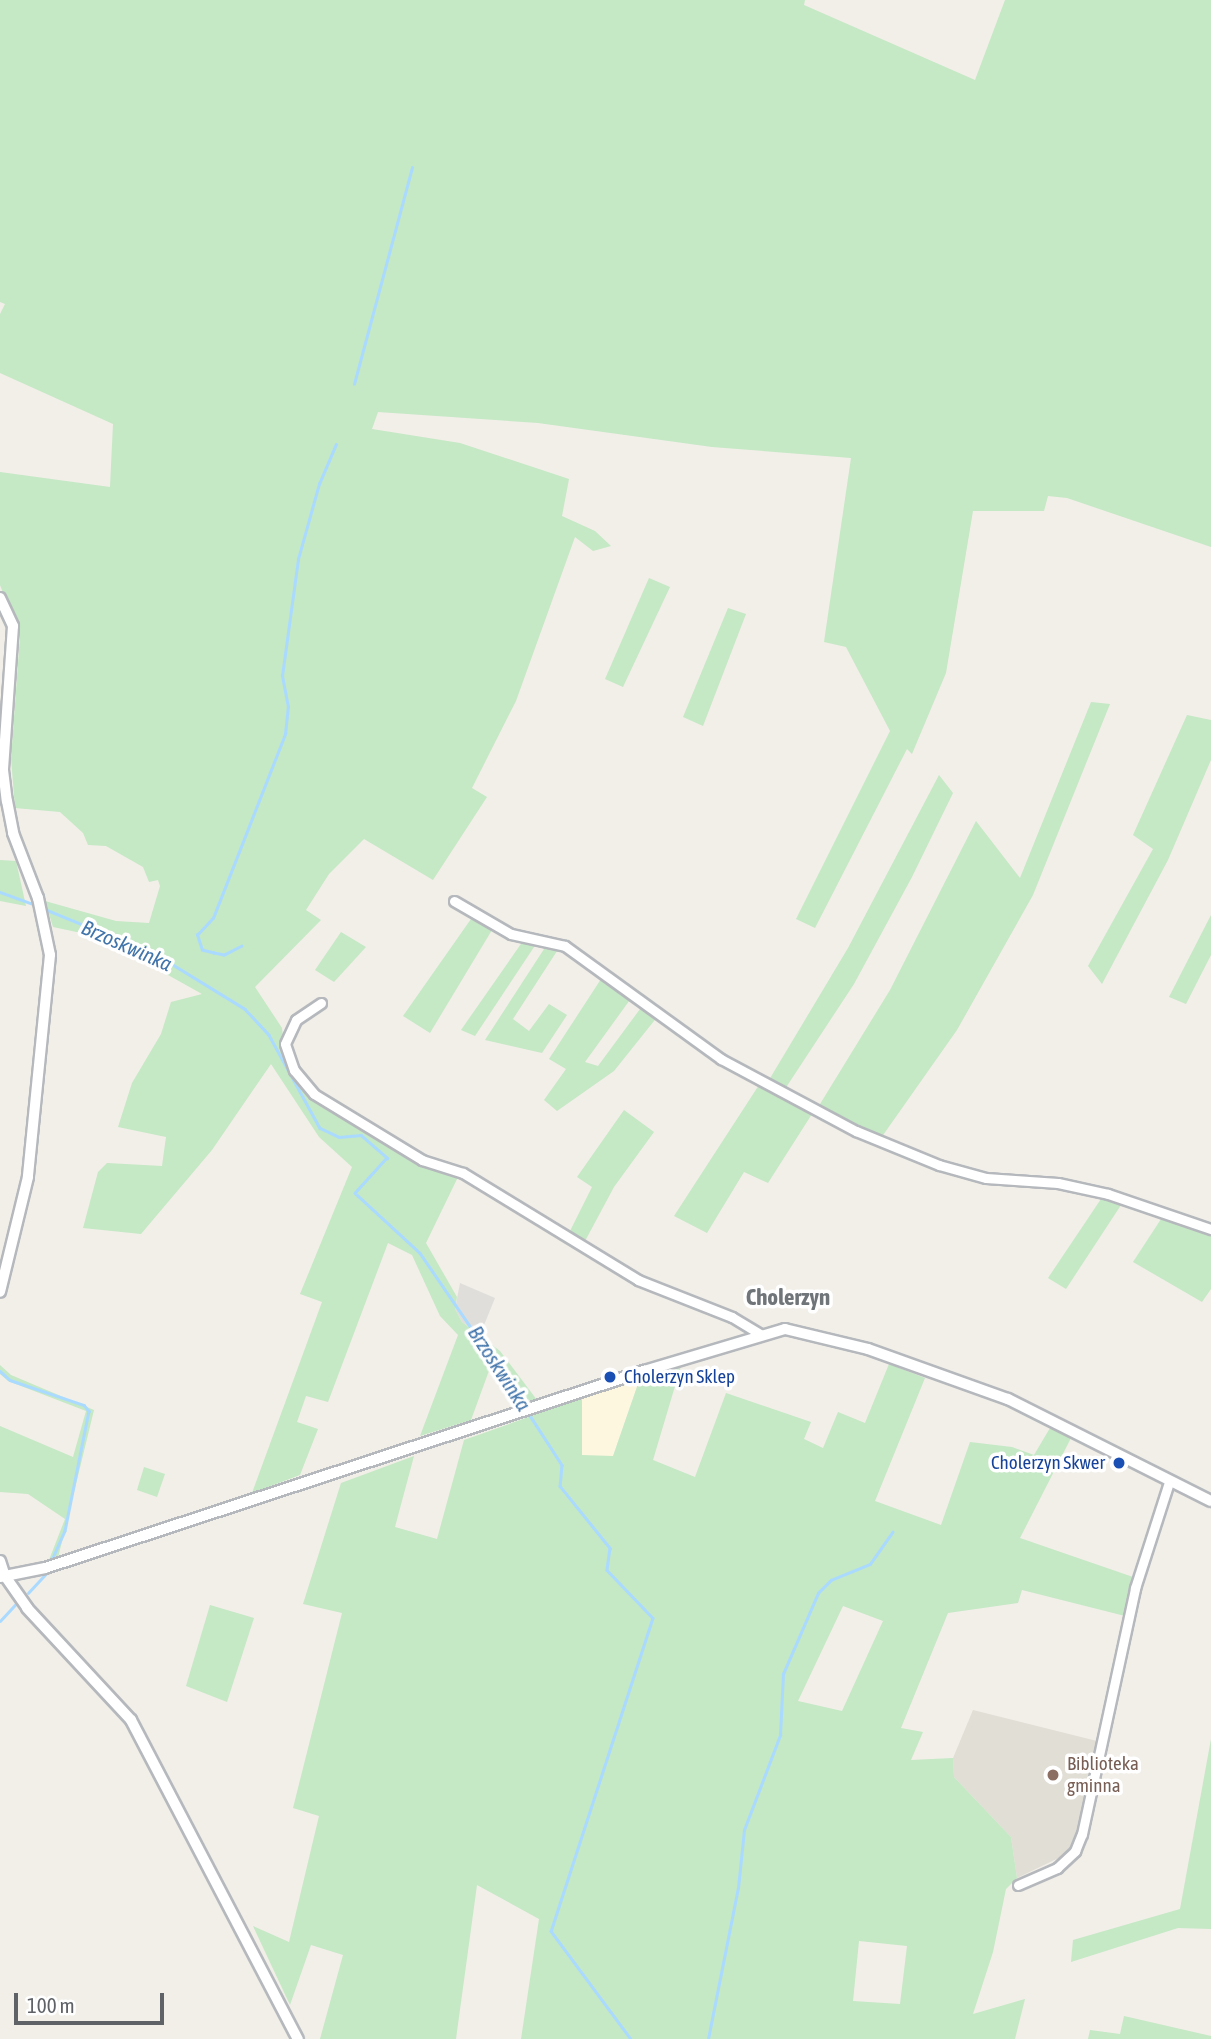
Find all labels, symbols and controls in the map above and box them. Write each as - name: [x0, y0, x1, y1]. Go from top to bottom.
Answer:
- water label: Brzoskwinka: [78, 914, 176, 976]
- district label: Cholerzyn: [746, 1283, 830, 1311]
- water label: Brzoskwinka: [463, 1321, 537, 1415]
- place label: Cholerzyn Sklep: [624, 1366, 735, 1388]
- marker: Cholerzyn Sklep: [602, 1369, 618, 1385]
- place label: Cholerzyn Skwer: [991, 1452, 1105, 1474]
- marker: Cholerzyn Skwer: [1111, 1455, 1127, 1471]
- place label: Biblioteka gminna: [1067, 1753, 1139, 1797]
- marker: Biblioteka gminna: [1045, 1767, 1061, 1783]
- scale bar: [18, 1980, 168, 2024]
- text: 100 m: [27, 1993, 75, 2017]

